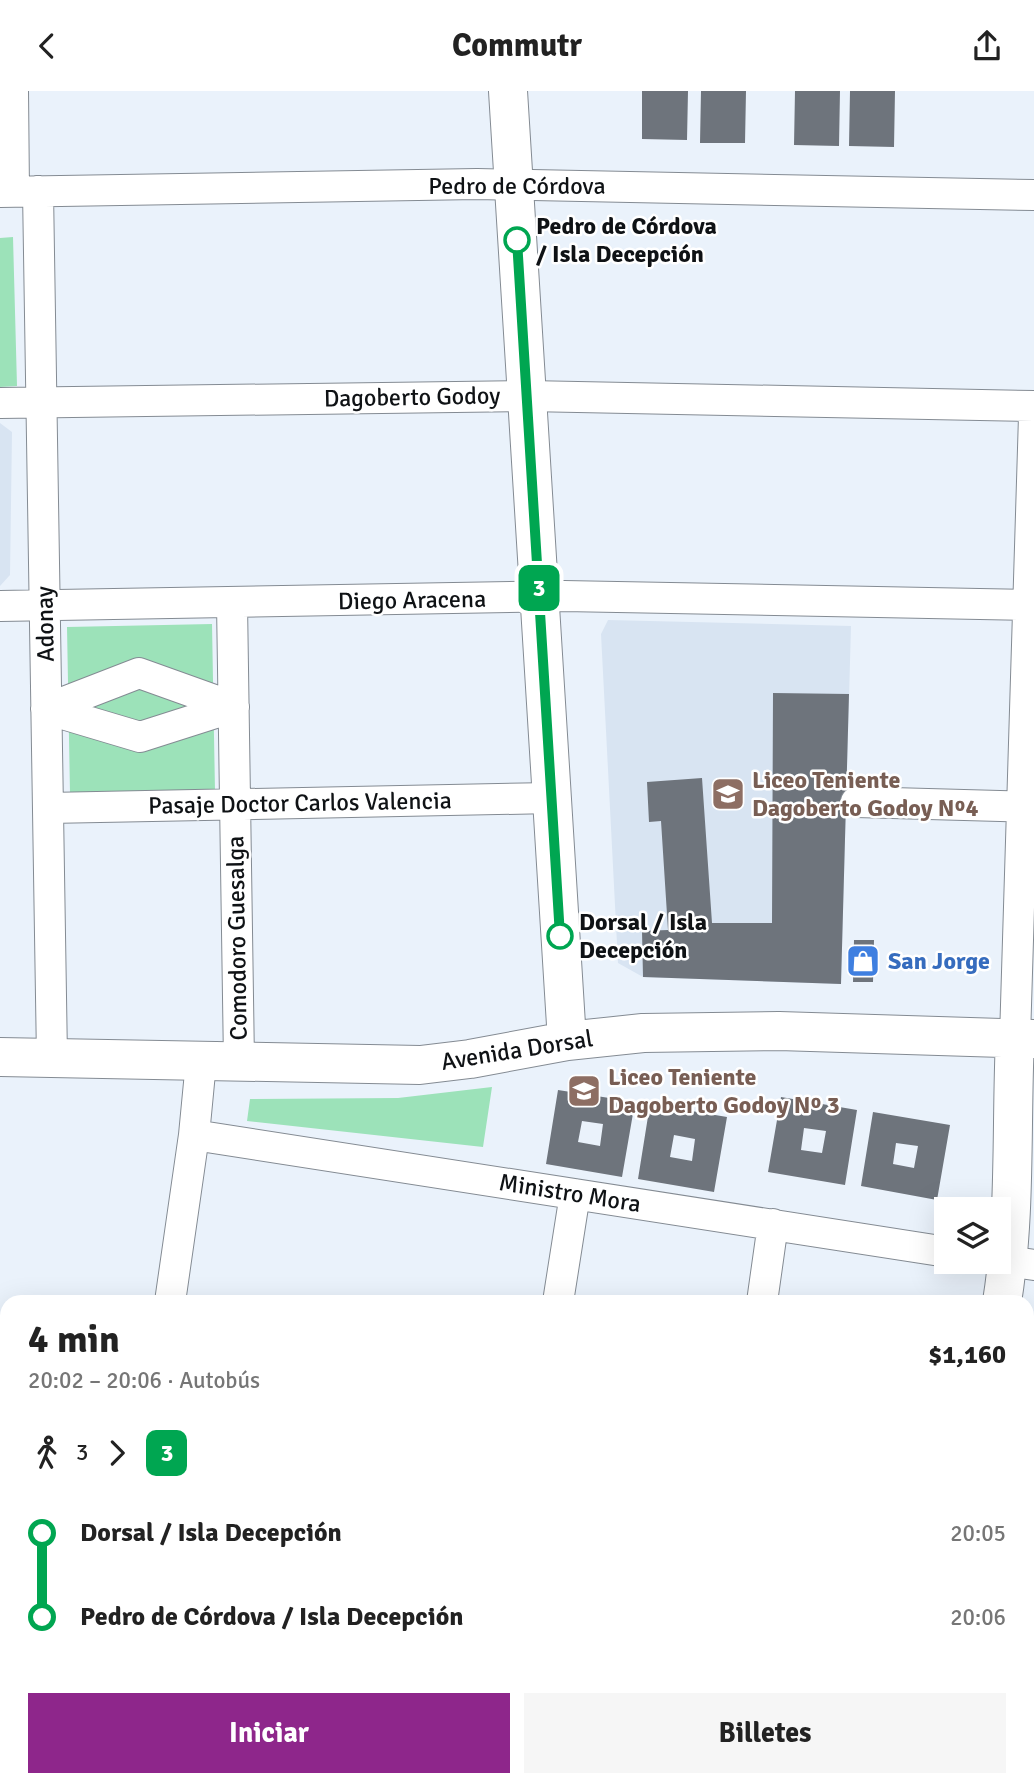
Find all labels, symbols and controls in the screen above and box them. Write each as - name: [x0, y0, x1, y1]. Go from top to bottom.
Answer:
- text: Commutr: [452, 26, 582, 65]
- icon: back: [28, 27, 66, 65]
- icon: share: [968, 27, 1006, 65]
- street label: Pedro de Córdova: [428, 171, 606, 201]
- place label: Pedro de Córdova / Isla Decepción: [536, 211, 717, 269]
- marker: Pedro de Córdova / Isla Decepción: [504, 227, 530, 253]
- street label: Dagoberto Godoy: [324, 380, 500, 414]
- line badge: 3: [516, 565, 562, 611]
- text: 3: [533, 573, 545, 603]
- street label: Diego Aracena: [338, 584, 486, 616]
- street label: Adonay: [29, 586, 61, 662]
- place label: Liceo Teniente Dagoberto Godoy Nº4: [752, 765, 978, 823]
- school or university icon: Liceo Teniente Dagoberto Godoy Nº4: [709, 775, 747, 813]
- street label: Pasaje Doctor Carlos Valencia: [148, 785, 452, 821]
- street label: Comodoro Guesalga: [220, 835, 254, 1041]
- place label: Dorsal / Isla Decepción: [579, 907, 707, 965]
- marker: Dorsal / Isla Decepción: [547, 923, 573, 949]
- shop icon: San Jorge: [844, 942, 882, 980]
- place label: San Jorge: [888, 946, 990, 976]
- street label: Avenida Dorsal: [439, 1023, 595, 1077]
- place label: Liceo Teniente Dagoberto Godoy Nº 3: [608, 1062, 840, 1120]
- school or university icon: Liceo Teniente Dagoberto Godoy Nº 3: [565, 1072, 603, 1110]
- street label: Ministro Mora: [497, 1167, 643, 1219]
- map controls: [934, 1197, 1011, 1274]
- button: layers: [934, 1197, 1011, 1274]
- text: 4 min: [28, 1316, 120, 1363]
- text: $1,160: [928, 1339, 1006, 1371]
- text: 20:02 – 20:06 · Autobús: [28, 1366, 260, 1395]
- icon: walk: [28, 1434, 66, 1472]
- icon: forward: [98, 1434, 136, 1472]
- text: 3: [76, 1438, 88, 1467]
- text: 3: [160, 1438, 173, 1468]
- text: Dorsal / Isla Decepción: [80, 1517, 342, 1549]
- text: 20:05: [950, 1519, 1006, 1548]
- text: Pedro de Córdova / Isla Decepción: [80, 1601, 464, 1633]
- text: 20:06: [950, 1603, 1006, 1632]
- button: Iniciar: [28, 1693, 510, 1773]
- button: Billetes: [524, 1693, 1006, 1773]

